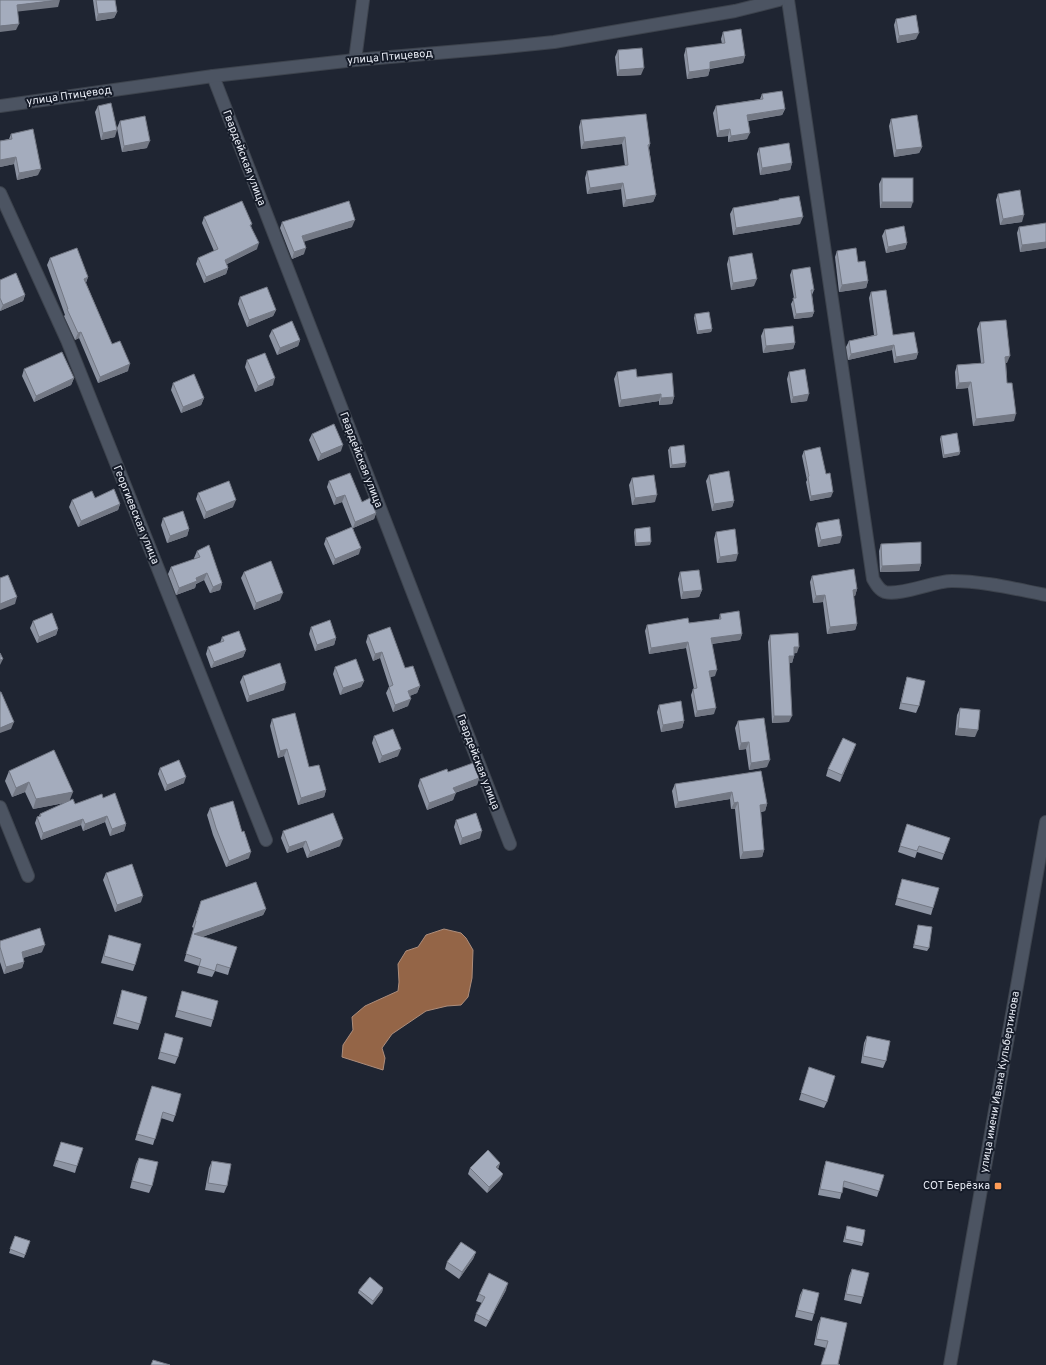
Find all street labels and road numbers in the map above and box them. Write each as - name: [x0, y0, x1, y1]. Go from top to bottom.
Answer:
- street label: улица Птицевод: [347, 46, 433, 68]
- street label: улица Птицевод: [25, 83, 113, 109]
- street label: Гвардейская улица: [219, 108, 269, 208]
- street label: Гвардейская улица: [336, 410, 386, 510]
- street label: Георгиевская улица: [110, 464, 162, 567]
- street label: Гвардейская улица: [453, 712, 503, 812]
- street label: улица имени Ивана Кульбертинова: [977, 990, 1023, 1174]

